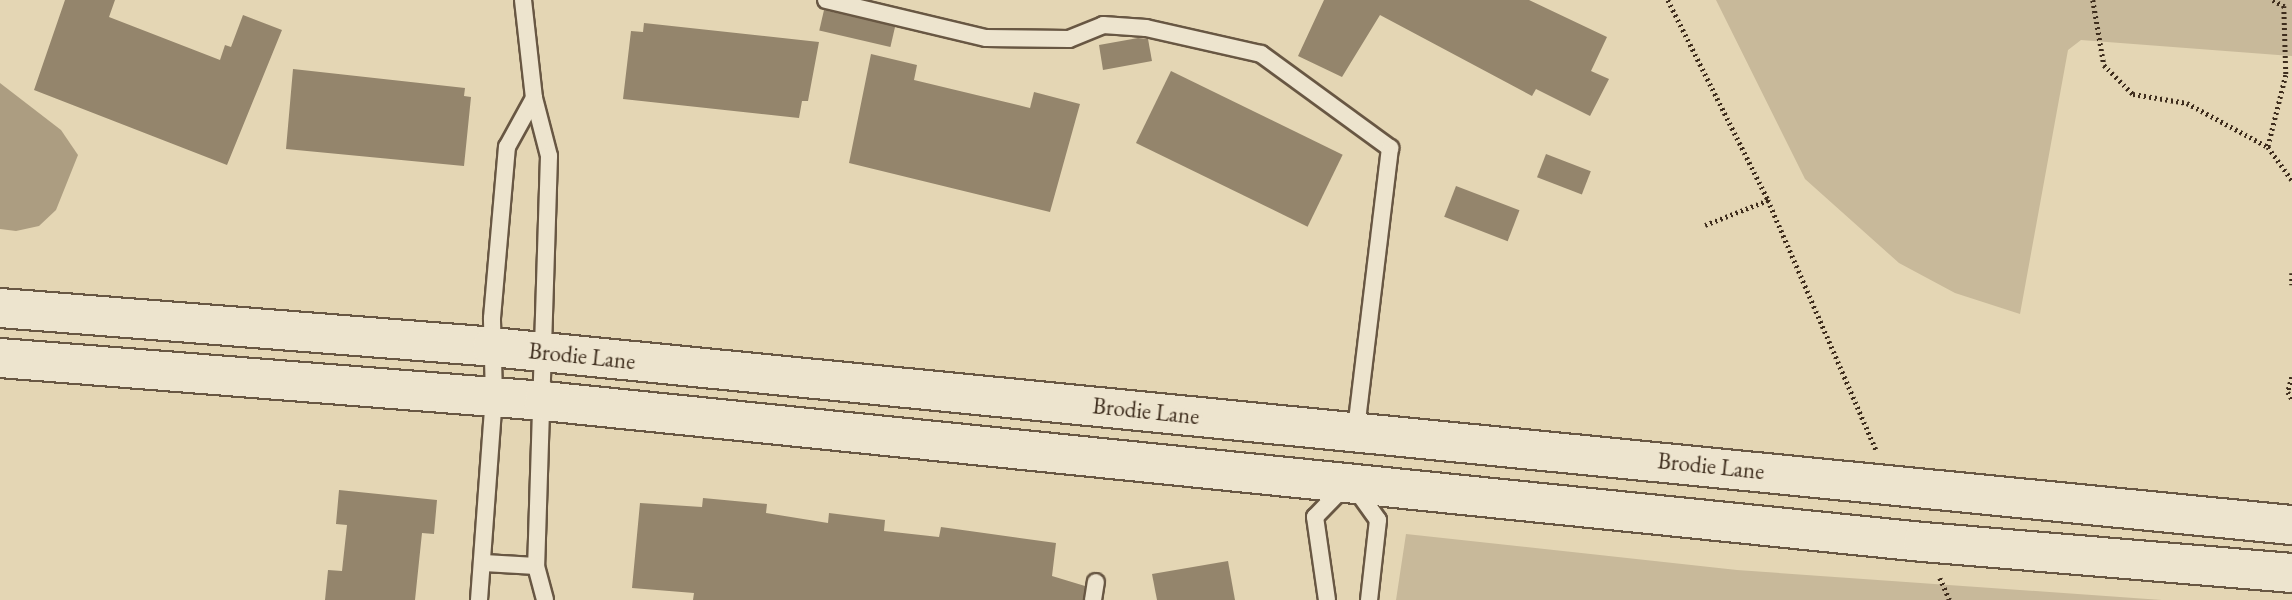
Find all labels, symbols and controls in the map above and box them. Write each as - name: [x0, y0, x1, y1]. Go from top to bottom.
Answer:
- street label: Brodie Lane: [527, 337, 637, 375]
- street label: Brodie Lane: [1091, 392, 1201, 430]
- street label: Brodie Lane: [1656, 447, 1766, 485]

